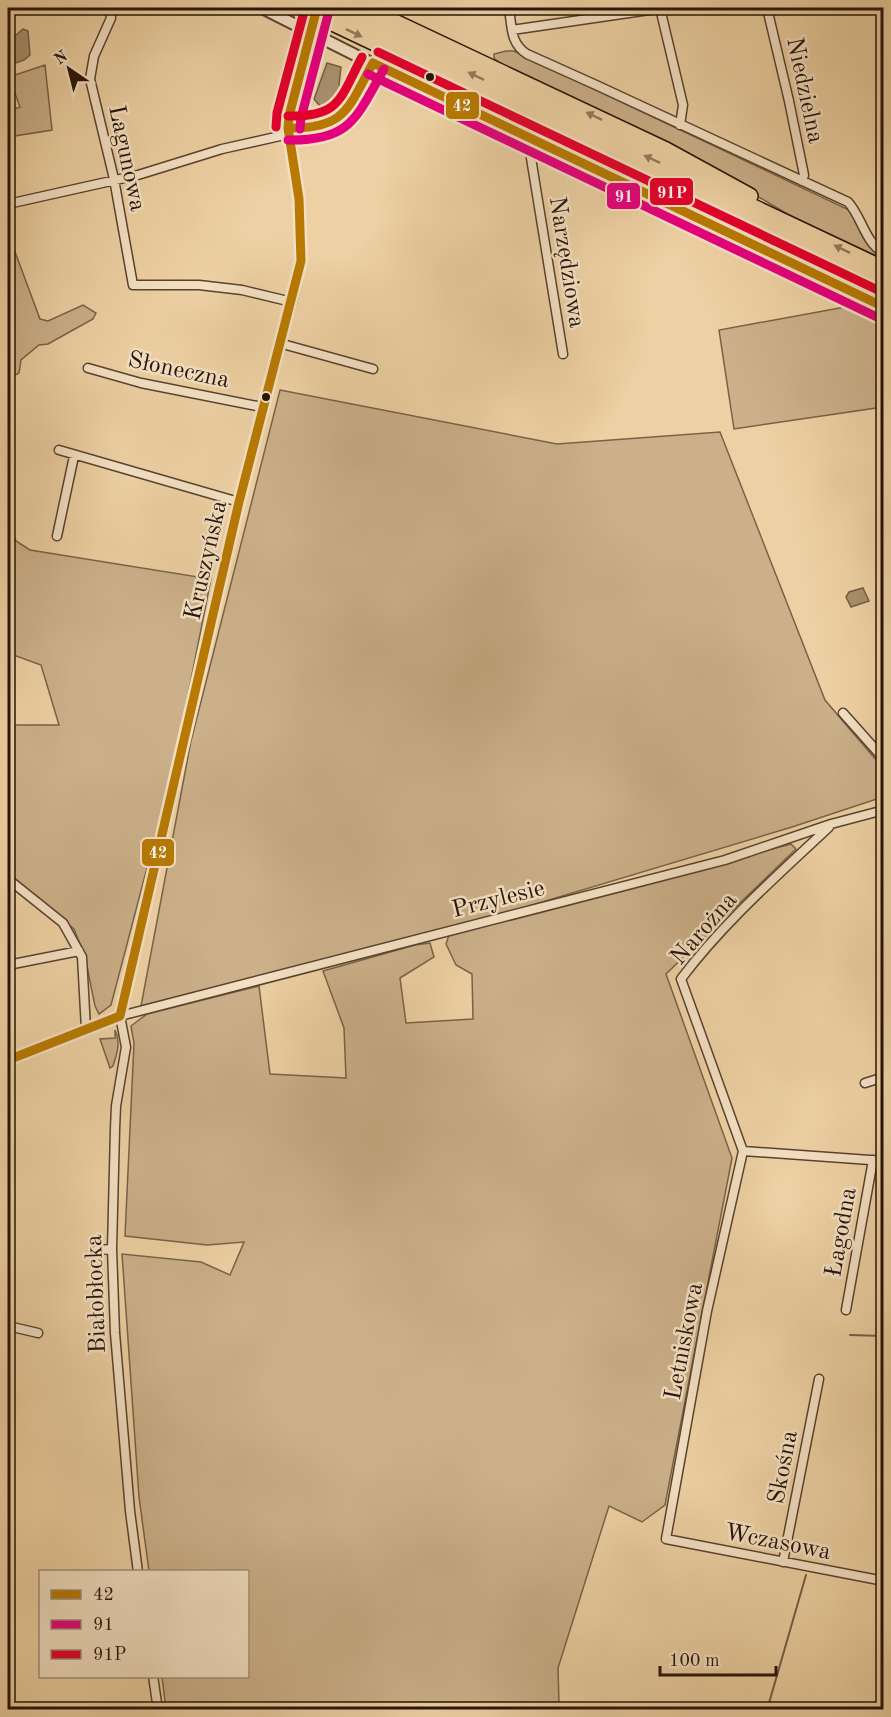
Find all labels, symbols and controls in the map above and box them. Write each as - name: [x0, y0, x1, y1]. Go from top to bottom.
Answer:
- one-way arrow: [345, 28, 362, 37]
- street label: Niedzielna: [781, 35, 827, 146]
- north arrow: [39, 39, 99, 99]
- text: N: [52, 48, 72, 68]
- unlabelled marker: [424, 71, 436, 83]
- one-way arrow: [467, 71, 484, 80]
- line badge: 42: [445, 91, 480, 120]
- text: 42: [453, 99, 471, 115]
- street label: Lagunowa: [103, 103, 149, 214]
- one-way arrow: [585, 111, 602, 120]
- one-way arrow: [643, 155, 660, 164]
- line badge: 91P: [649, 177, 694, 206]
- line badge: 91: [606, 182, 641, 210]
- text: 91P: [657, 186, 687, 202]
- text: 91: [615, 190, 633, 206]
- street label: Narzędziowa: [544, 195, 588, 330]
- one-way arrow: [833, 244, 850, 254]
- street label: Słoneczna: [126, 348, 232, 393]
- unlabelled marker: [260, 391, 272, 403]
- street label: Kruszyńska: [182, 498, 232, 623]
- line badge: 42: [141, 838, 175, 867]
- text: 42: [149, 846, 167, 862]
- street label: Przylesie: [450, 877, 547, 923]
- street label: Narożna: [667, 888, 742, 970]
- street label: Łagodna: [822, 1185, 862, 1279]
- street label: Białobłocka: [83, 1234, 111, 1354]
- street label: Letniskowa: [662, 1281, 708, 1402]
- street label: Skośna: [765, 1428, 803, 1506]
- street label: Wczasowa: [722, 1521, 833, 1565]
- legend: [39, 1570, 249, 1678]
- text: 42: [93, 1586, 114, 1604]
- text: 91: [93, 1616, 114, 1634]
- scale bar: [660, 1639, 776, 1677]
- text: 91P: [93, 1646, 126, 1664]
- text: 100 m: [669, 1652, 720, 1670]

